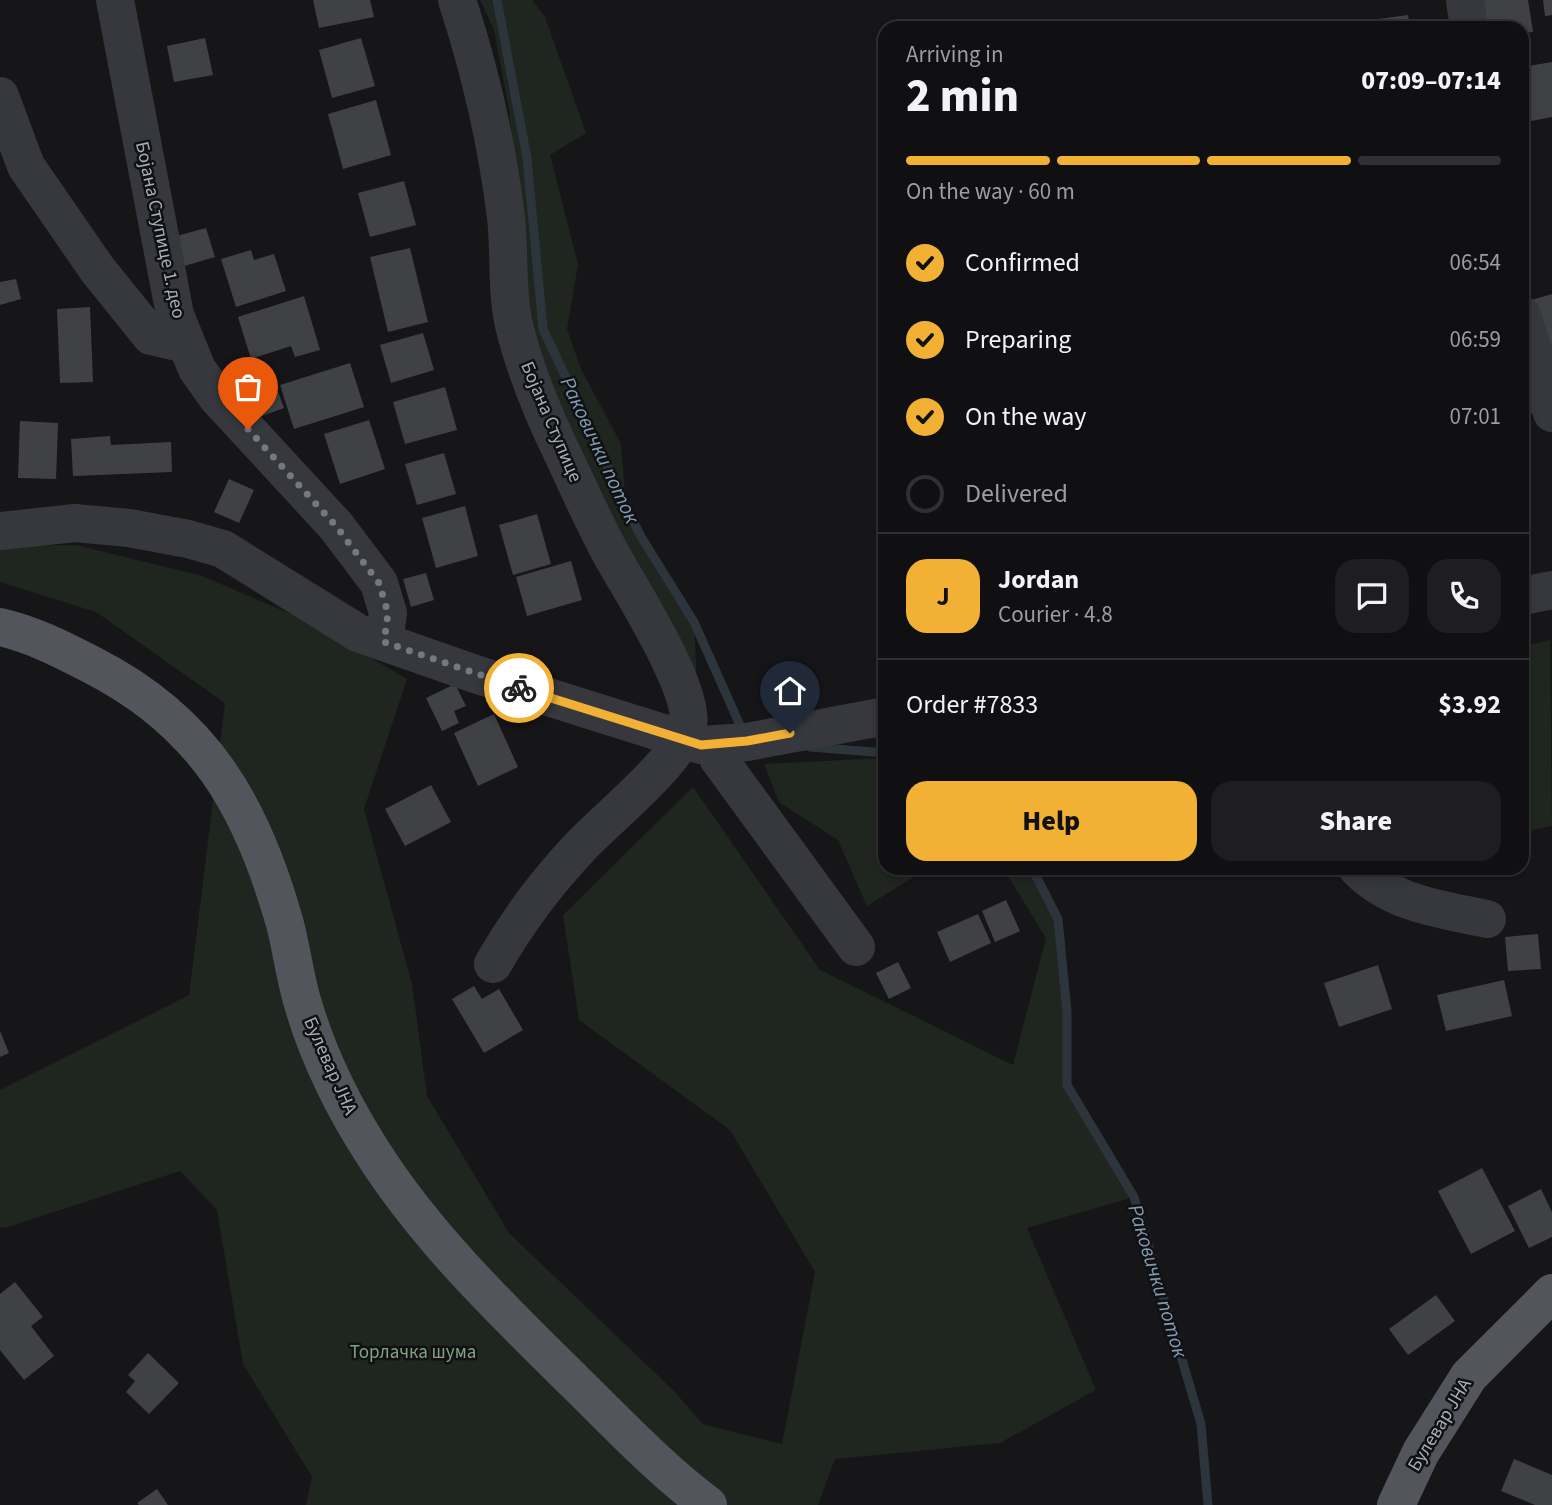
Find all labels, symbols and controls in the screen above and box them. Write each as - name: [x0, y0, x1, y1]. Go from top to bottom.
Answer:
- text: Arriving in: [906, 38, 1004, 71]
- text: 07:09–07:14: [1361, 62, 1501, 99]
- text: 2 min: [906, 64, 1019, 129]
- street label: Бојана Ступице 1. део: [128, 139, 192, 321]
- text: On the way · 60 m: [906, 175, 1075, 208]
- icon: check: [906, 244, 944, 282]
- text: Confirmed: [965, 244, 1080, 281]
- text: 06:54: [1450, 246, 1501, 279]
- icon: check: [906, 321, 944, 359]
- text: Preparing: [965, 321, 1071, 358]
- text: 06:59: [1450, 323, 1501, 356]
- pin: [218, 357, 278, 429]
- street label: Бојана Ступице: [513, 357, 589, 487]
- icon: bag: [229, 368, 267, 406]
- water label: Раковички поток: [553, 372, 648, 529]
- icon: check: [906, 398, 944, 436]
- text: On the way: [965, 398, 1086, 435]
- text: 07:01: [1450, 400, 1501, 433]
- text: Delivered: [965, 475, 1068, 512]
- button: chat: [1335, 559, 1409, 633]
- button: phone: [1427, 559, 1501, 633]
- text: Jordan: [998, 561, 1079, 598]
- text: J: [936, 578, 950, 615]
- text: Courier · 4.8: [998, 598, 1113, 631]
- courier: [484, 653, 554, 723]
- pin: [760, 661, 820, 733]
- icon: bike: [500, 669, 538, 707]
- icon: home: [771, 672, 809, 710]
- text: Order #7833: [906, 686, 1038, 723]
- text: $3.92: [1438, 686, 1501, 723]
- button: Help: [906, 781, 1197, 861]
- button: Share: [1211, 781, 1501, 861]
- street label: Булевар ЈНА: [296, 1013, 364, 1120]
- water label: Раковички поток: [1120, 1201, 1196, 1362]
- park label: Торлачка шума: [350, 1339, 476, 1366]
- street label: Булевар ЈНА: [1402, 1373, 1479, 1477]

